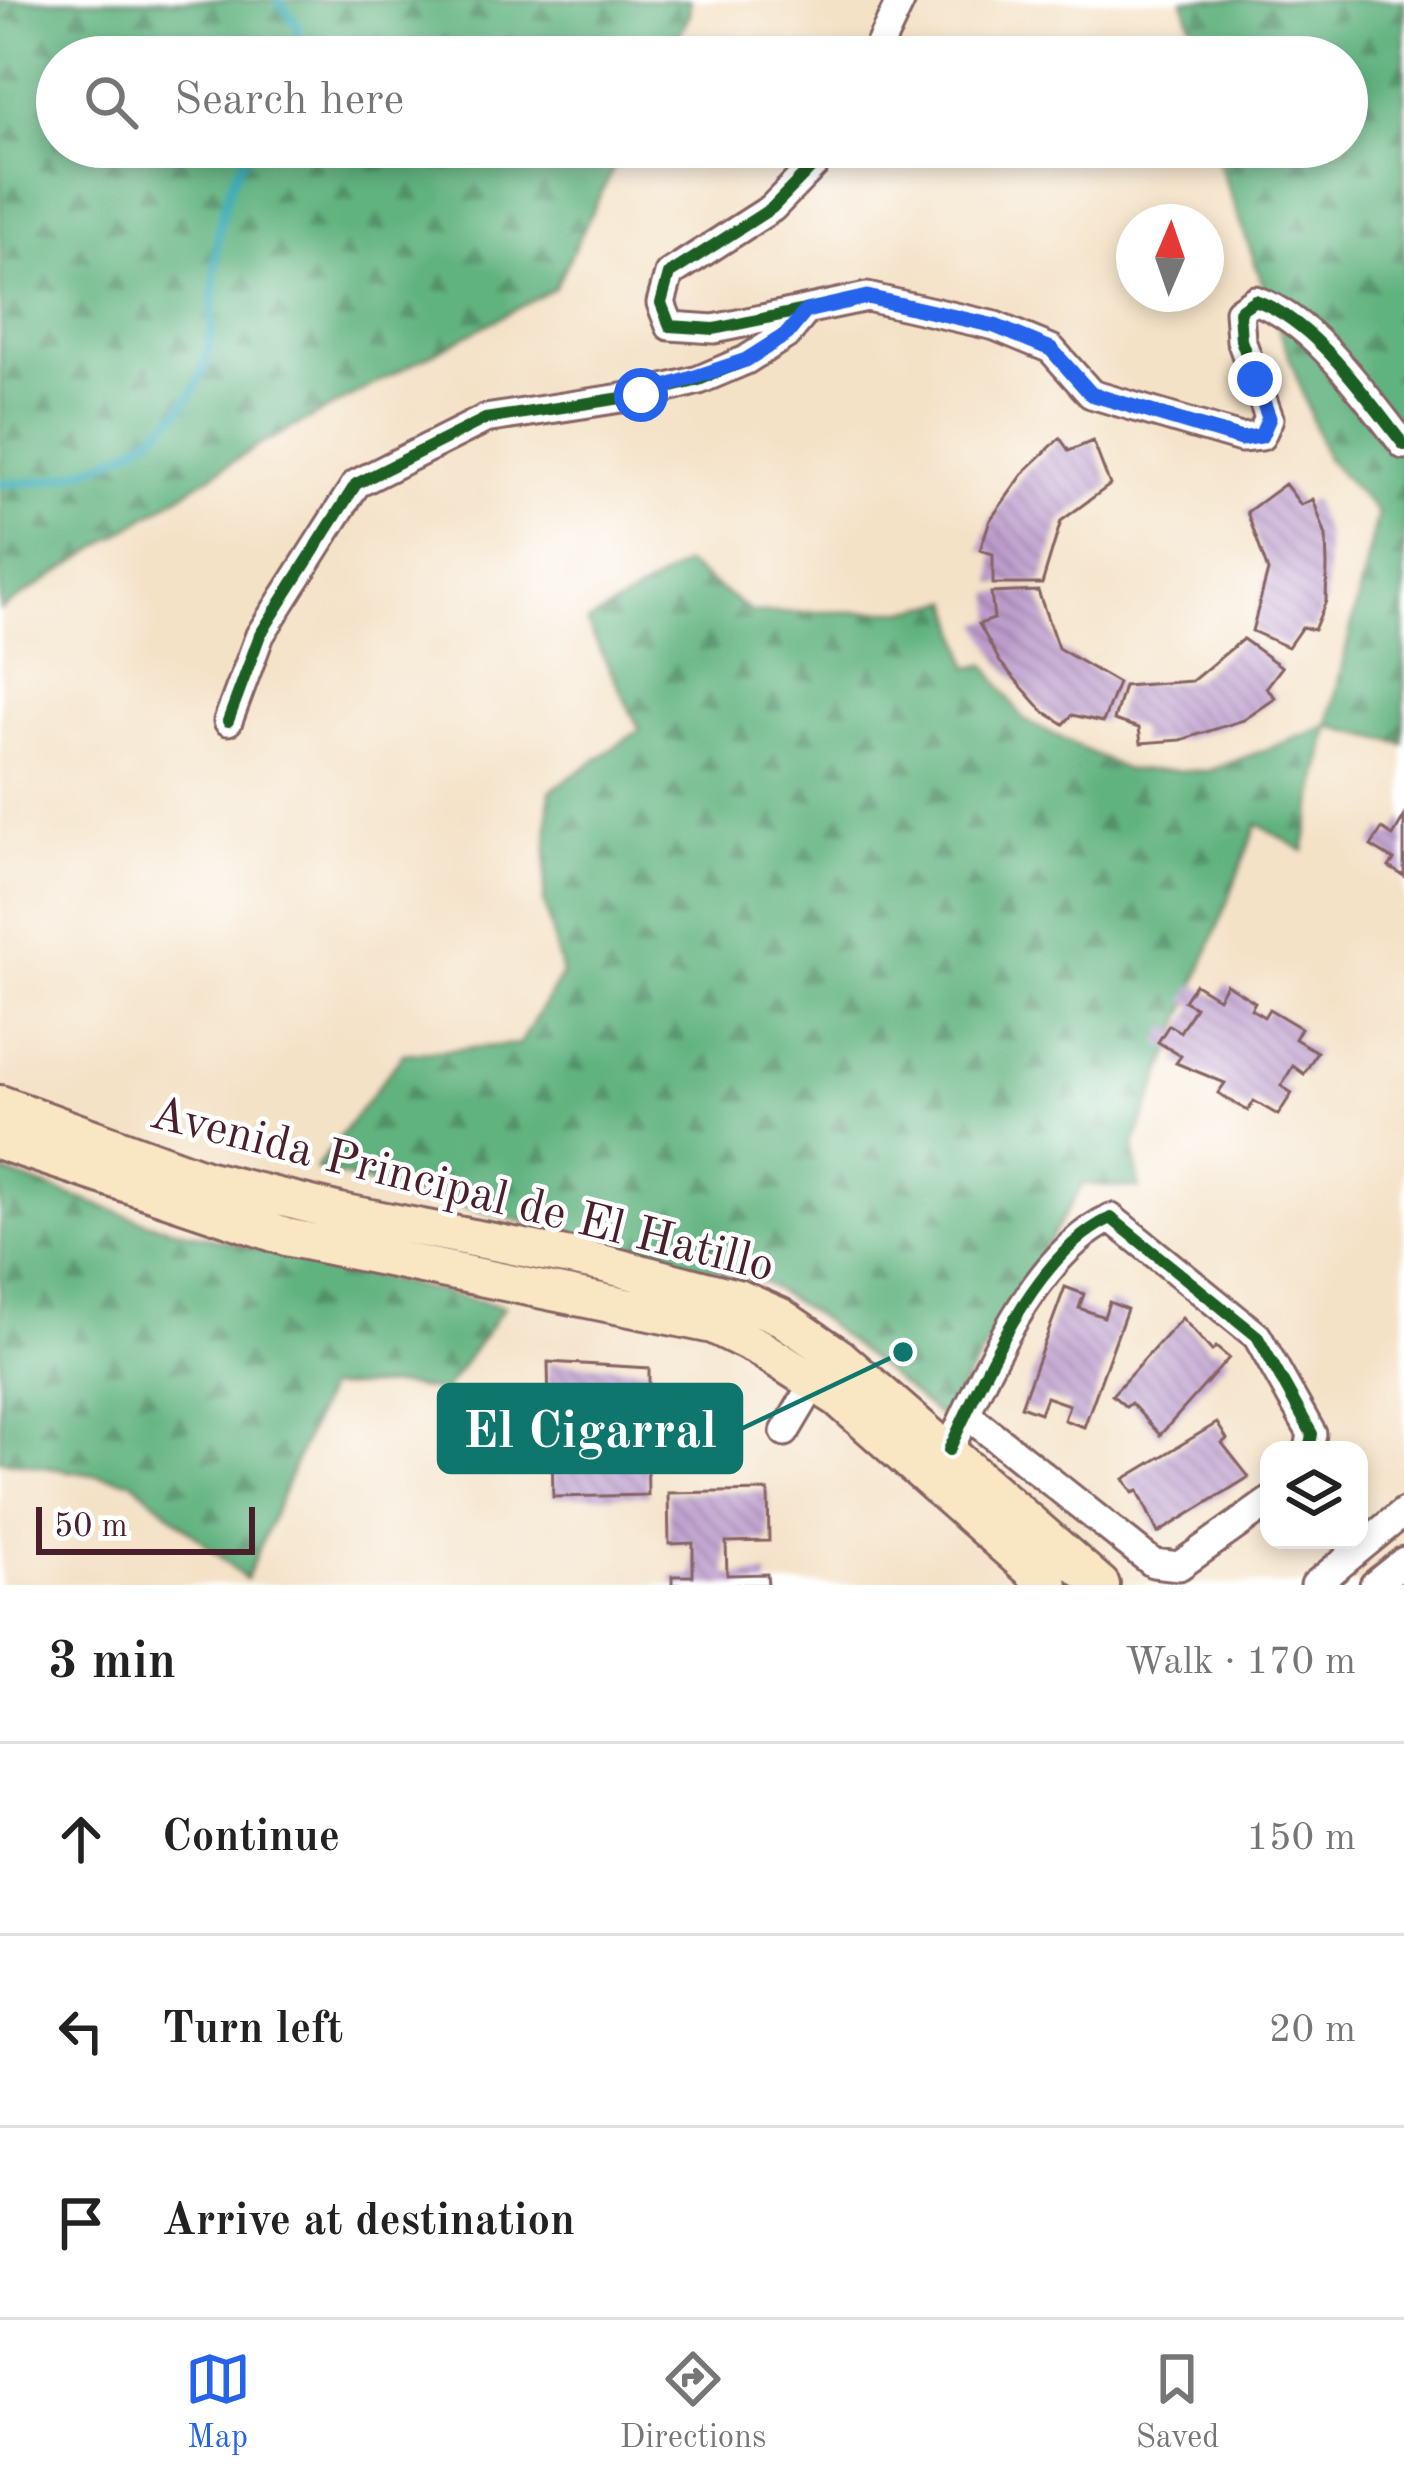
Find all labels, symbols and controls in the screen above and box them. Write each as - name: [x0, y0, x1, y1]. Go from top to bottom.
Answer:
- search box: [36, 36, 1368, 168]
- icon: search: [78, 69, 144, 135]
- text: Search here: [174, 79, 404, 124]
- north arrow: [1116, 204, 1224, 312]
- route end: [1228, 352, 1282, 406]
- route start: [614, 368, 668, 422]
- street label: Avenida Principal de El Hatillo: [145, 1090, 779, 1292]
- callout: El Cigarral: [439, 1385, 741, 1472]
- text: El Cigarral: [463, 1408, 717, 1460]
- map controls: [1260, 1441, 1368, 1549]
- button: layers: [1260, 1441, 1368, 1549]
- scale bar: [36, 1501, 255, 1554]
- text: 50 m: [54, 1511, 128, 1544]
- text: 3 min: [48, 1638, 176, 1689]
- text: Walk · 170 m: [1125, 1643, 1356, 1682]
- icon: ahead: [48, 1806, 114, 1872]
- text: Continue: [162, 1816, 340, 1861]
- text: 150 m: [1246, 1819, 1356, 1858]
- icon: left: [48, 1998, 114, 2064]
- text: Turn left: [162, 2008, 343, 2053]
- text: 20 m: [1269, 2011, 1356, 2050]
- icon: arrive: [48, 2190, 114, 2256]
- text: Arrive at destination: [162, 2200, 575, 2245]
- tab: Map: [185, 2346, 251, 2459]
- tab: Directions: [620, 2346, 766, 2459]
- tab: Saved: [1135, 2346, 1219, 2459]

